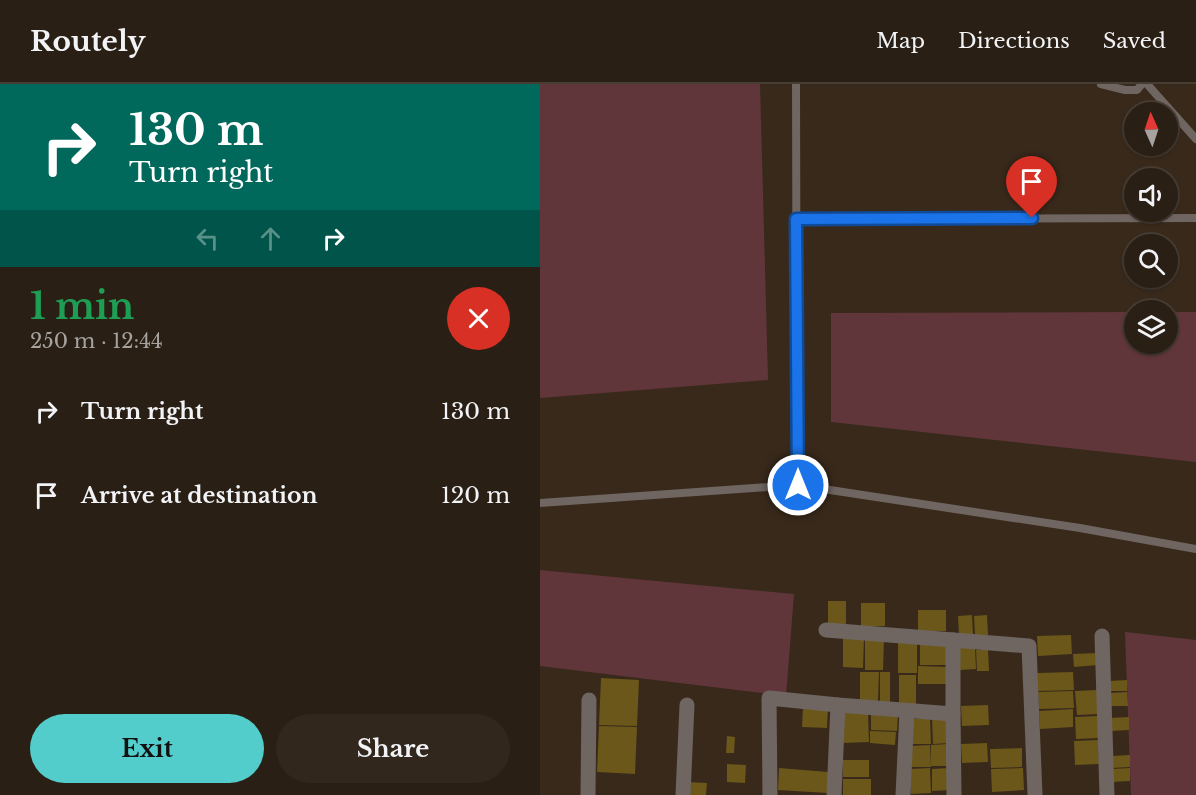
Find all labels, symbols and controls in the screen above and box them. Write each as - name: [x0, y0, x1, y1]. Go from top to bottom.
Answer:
- text: Routely: [30, 24, 146, 59]
- text: Map: [876, 28, 925, 54]
- text: Directions: [958, 28, 1070, 54]
- text: Saved: [1103, 28, 1166, 54]
- north arrow: [1124, 102, 1178, 156]
- map controls: [1124, 102, 1178, 354]
- text: 130 m: [129, 104, 263, 156]
- icon: right: [30, 108, 108, 186]
- text: Turn right: [129, 156, 273, 189]
- pin: [1006, 156, 1057, 218]
- icon: arrive: [1015, 165, 1048, 198]
- button: sound: [1124, 168, 1178, 222]
- icon: left: [191, 222, 224, 255]
- icon: ahead: [254, 222, 287, 255]
- icon: right: [317, 222, 350, 255]
- button: search: [1124, 234, 1178, 288]
- text: 1 min: [30, 284, 134, 329]
- button: close: [447, 287, 510, 350]
- button: layers: [1124, 300, 1178, 354]
- text: 250 m · 12:44: [30, 329, 163, 353]
- icon: right: [30, 395, 63, 428]
- text: Turn right: [81, 398, 203, 425]
- text: 130 m: [441, 398, 510, 425]
- position arrow: [766, 453, 830, 517]
- icon: arrive: [30, 479, 63, 512]
- text: Arrive at destination: [81, 482, 318, 509]
- text: 120 m: [441, 482, 510, 509]
- button: Exit: [30, 714, 264, 783]
- button: Share: [276, 714, 510, 783]

